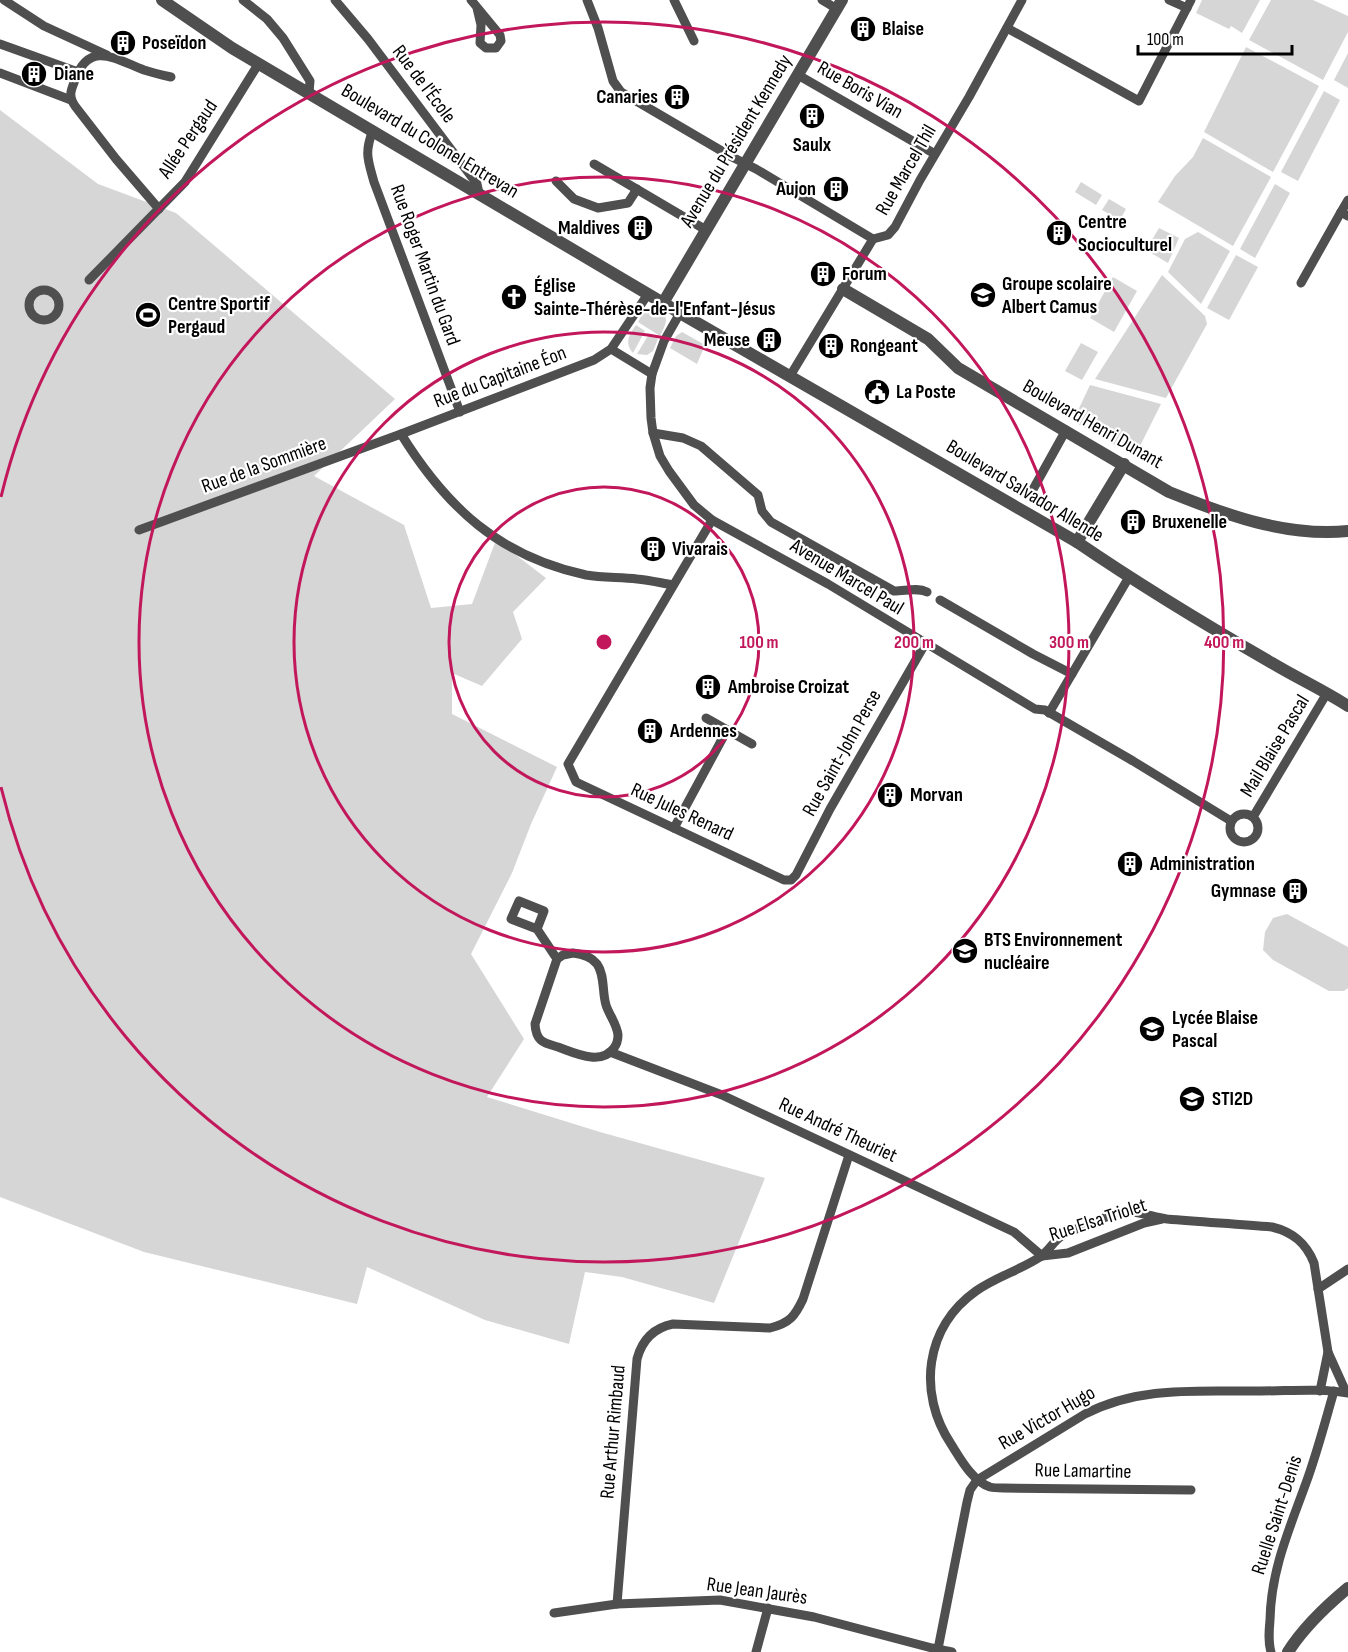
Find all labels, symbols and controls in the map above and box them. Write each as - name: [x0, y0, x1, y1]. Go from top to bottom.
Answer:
- building icon: Blaise: [848, 14, 878, 44]
- place label: Blaise: [882, 17, 924, 41]
- scale bar: [1138, 18, 1292, 56]
- building icon: Poseïdon: [108, 28, 138, 58]
- text: 100 m: [1147, 29, 1184, 50]
- place label: Poseïdon: [142, 31, 206, 55]
- street label: Rue de l'École: [387, 40, 461, 128]
- street label: Avenue du Président Kennedy: [674, 50, 797, 233]
- street label: Rue Boris Vian: [813, 56, 907, 124]
- building icon: Diane: [19, 59, 49, 89]
- place label: Diane: [54, 62, 94, 86]
- street label: Boulevard du Colonel Entrevan: [337, 79, 523, 203]
- building icon: Canaries: [662, 82, 692, 112]
- place label: Canaries: [596, 85, 658, 109]
- street label: Allée Pergaud: [153, 95, 223, 184]
- building icon: Saulx: [797, 101, 827, 131]
- street label: Rue Marcel Thil: [870, 120, 942, 220]
- place label: Saulx: [793, 133, 832, 157]
- building icon: Aujon: [821, 174, 851, 204]
- place label: Aujon: [775, 177, 816, 201]
- street label: Rue Roger Martin du Gard: [385, 181, 465, 349]
- place label: Centre Socioculturel: [1078, 210, 1172, 257]
- building icon: Maldives: [625, 213, 655, 243]
- place label: Maldives: [558, 216, 620, 240]
- building icon: Centre Socioculturel: [1044, 218, 1074, 248]
- building icon: Forum: [808, 259, 838, 289]
- place label: Forum: [842, 262, 887, 286]
- place label: Groupe scolaire Albert Camus: [1001, 272, 1112, 319]
- place label: Église Sainte-Thérèse-de-l'Enfant-Jésus: [534, 274, 776, 321]
- school or university icon: Groupe scolaire Albert Camus: [968, 280, 998, 310]
- church icon: Église Sainte-Thérèse-de-l'Enfant-Jésus: [499, 282, 529, 312]
- place label: Centre Sportif Pergaud: [168, 292, 270, 339]
- sports icon: Centre Sportif Pergaud: [133, 300, 163, 330]
- building icon: Meuse: [754, 325, 784, 355]
- place label: Meuse: [704, 328, 750, 352]
- building icon: Rongeant: [816, 331, 846, 361]
- place label: Rongeant: [850, 334, 918, 358]
- street label: Rue du Capitaine Éon: [430, 341, 570, 413]
- street label: Boulevard Henri Dunant: [1019, 374, 1167, 474]
- public building icon: La Poste: [862, 377, 892, 407]
- place label: La Poste: [896, 380, 956, 404]
- street label: Rue de la Sommière: [198, 431, 330, 499]
- street label: Boulevard Salvador Allende: [942, 435, 1108, 547]
- building icon: Bruxenelle: [1118, 507, 1148, 537]
- place label: Bruxenelle: [1152, 510, 1227, 534]
- street label: Avenue Marcel Paul: [785, 533, 908, 620]
- building icon: Vivarais: [638, 534, 668, 564]
- place label: Vivarais: [672, 537, 728, 561]
- centre of rings: [594, 632, 614, 652]
- text: 100 m: [740, 632, 779, 653]
- text: 200 m: [894, 632, 934, 653]
- text: 300 m: [1049, 632, 1089, 653]
- text: 400 m: [1204, 632, 1244, 653]
- building icon: Ambroise Croizat: [693, 672, 723, 702]
- place label: Ambroise Croizat: [727, 675, 850, 699]
- street label: Rue Saint-John Perse: [797, 685, 887, 821]
- street label: Mail Blaise Pascal: [1235, 691, 1315, 801]
- building icon: Ardennes: [635, 716, 665, 746]
- place label: Ardennes: [669, 719, 737, 743]
- street label: Rue Jules Renard: [627, 778, 737, 846]
- building icon: Morvan: [875, 780, 905, 810]
- place label: Morvan: [910, 783, 963, 807]
- building icon: Administration: [1115, 849, 1145, 879]
- place label: Administration: [1149, 852, 1255, 876]
- building icon: Gymnase: [1280, 876, 1310, 906]
- place label: Gymnase: [1211, 879, 1276, 903]
- place label: BTS Environnement nucléaire: [984, 928, 1123, 975]
- school or university icon: BTS Environnement nucléaire: [950, 936, 980, 966]
- place label: Lycée Blaise Pascal: [1172, 1006, 1258, 1053]
- school or university icon: Lycée Blaise Pascal: [1137, 1014, 1167, 1044]
- school or university icon: STI2D: [1177, 1084, 1207, 1114]
- place label: STI2D: [1212, 1087, 1253, 1111]
- street label: Rue André Theuriet: [775, 1092, 901, 1168]
- street label: Rue Elsa Triolet: [1046, 1193, 1150, 1247]
- street label: Rue Arthur Rimbaud: [595, 1364, 631, 1500]
- street label: Rue Victor Hugo: [995, 1381, 1099, 1455]
- street label: Ruelle Saint-Denis: [1246, 1452, 1308, 1578]
- street label: Rue Lamartine: [1034, 1458, 1132, 1484]
- street label: Rue Jean Jaurès: [705, 1572, 809, 1610]

